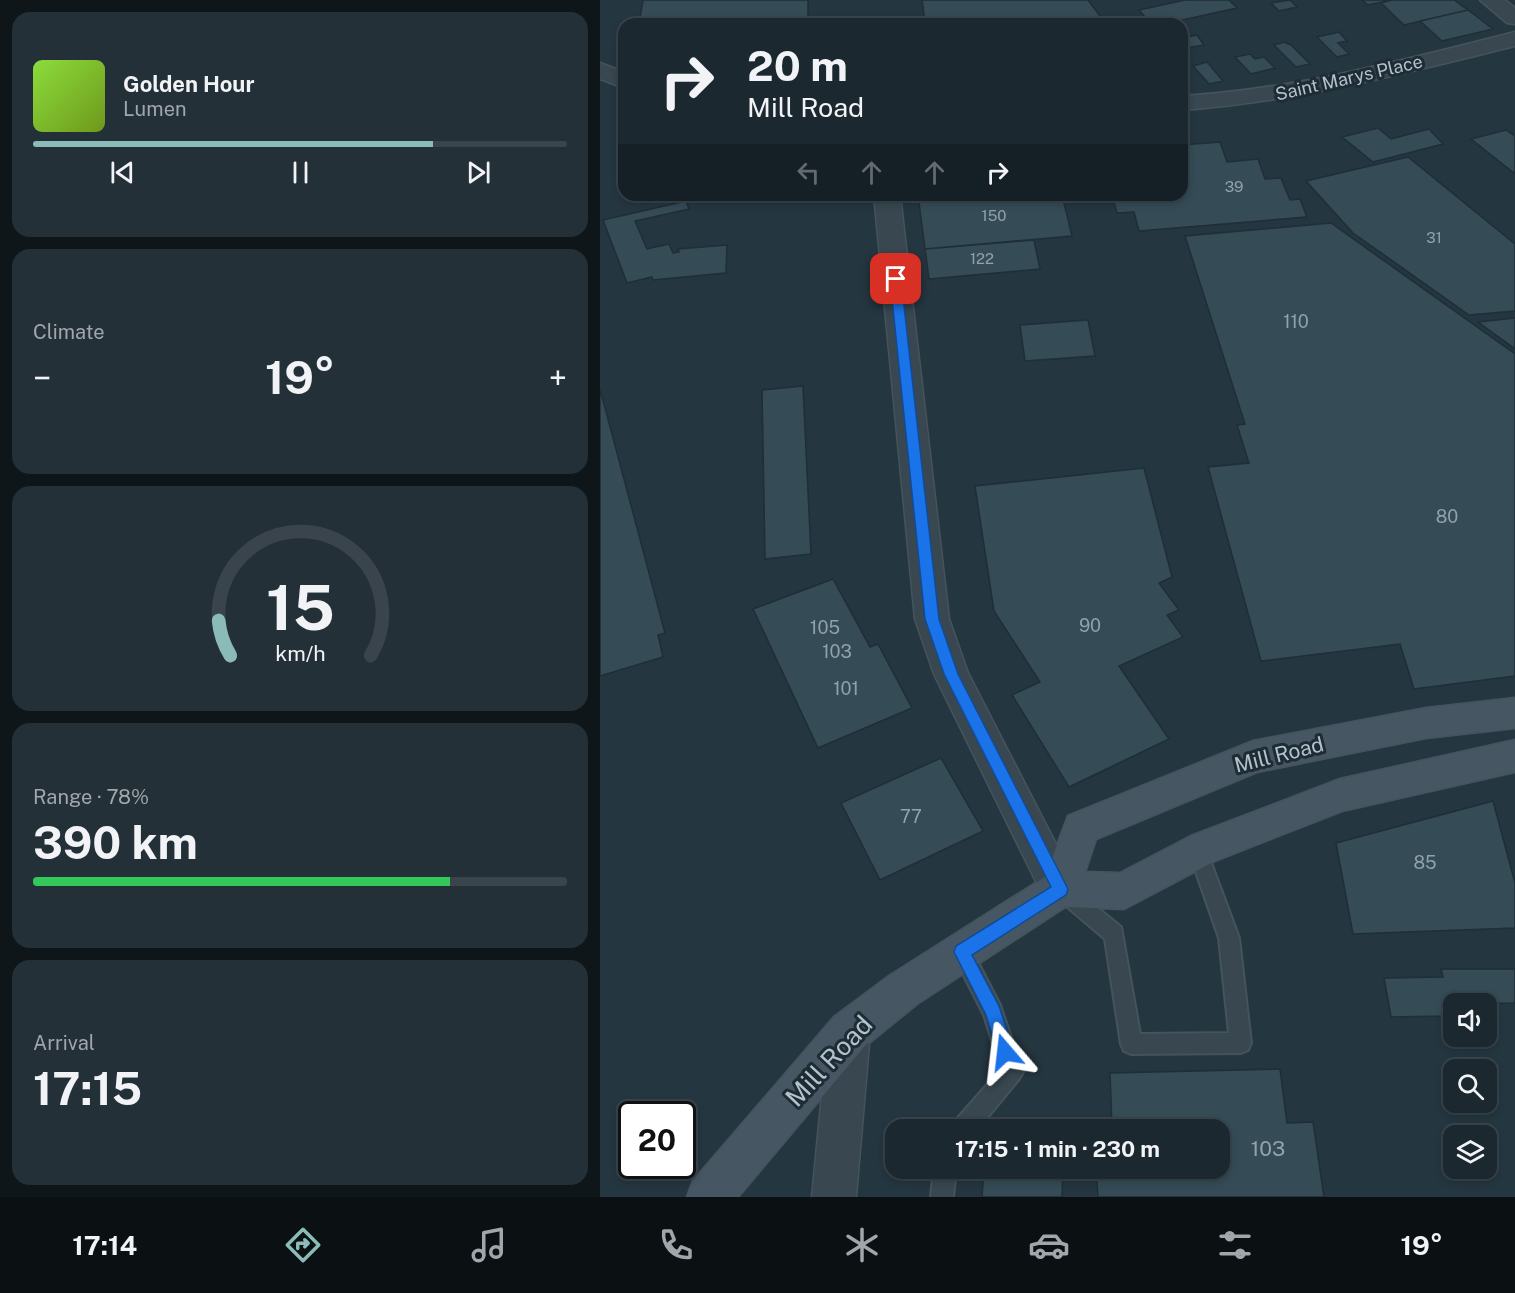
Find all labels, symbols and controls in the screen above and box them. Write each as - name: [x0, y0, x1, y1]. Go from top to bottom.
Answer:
- text: 20 m: [747, 41, 848, 90]
- icon: right: [648, 42, 726, 120]
- street label: Saint Marys Place: [1273, 50, 1425, 105]
- text: Golden Hour: [123, 71, 254, 97]
- text: Mill Road: [747, 91, 864, 123]
- text: Lumen: [123, 97, 187, 121]
- icon: previous: [106, 156, 139, 189]
- icon: pause: [284, 156, 317, 189]
- icon: next: [462, 156, 495, 189]
- icon: left: [792, 156, 825, 189]
- icon: ahead: [855, 156, 888, 189]
- icon: ahead: [918, 156, 951, 189]
- icon: right: [981, 156, 1014, 189]
- house number: 39: [1225, 178, 1243, 195]
- house number: 150: [982, 207, 1006, 224]
- house number: 31: [1426, 229, 1442, 246]
- house number: 122: [970, 250, 994, 267]
- pin: [870, 253, 921, 304]
- icon: arrive: [879, 262, 912, 295]
- house number: 110: [1283, 311, 1309, 332]
- text: Climate: [33, 320, 105, 344]
- text: 19°: [265, 351, 335, 404]
- text: −: [33, 359, 51, 397]
- text: +: [549, 359, 567, 397]
- house number: 80: [1436, 506, 1458, 527]
- text: 15: [266, 571, 334, 644]
- house number: 90: [1079, 615, 1101, 636]
- house number: 105: [810, 617, 840, 638]
- text: km/h: [275, 641, 325, 666]
- house number: 103: [822, 641, 852, 662]
- house number: 101: [833, 678, 859, 699]
- street label: Mill Road: [1232, 731, 1326, 778]
- text: Range · 78%: [33, 785, 149, 809]
- house number: 77: [900, 806, 922, 827]
- text: 390 km: [33, 816, 198, 869]
- house number: 85: [1413, 852, 1437, 873]
- map controls: [1443, 993, 1497, 1179]
- button: sound: [1443, 993, 1497, 1047]
- street label: Mill Road: [779, 1009, 878, 1113]
- position arrow: [973, 1020, 1037, 1084]
- text: Arrival: [33, 1031, 95, 1055]
- button: search: [1443, 1059, 1497, 1113]
- text: 17:15: [33, 1062, 142, 1115]
- speed limit sign: 20: [618, 1101, 696, 1179]
- button: layers: [1443, 1125, 1497, 1179]
- text: 17:15 · 1 min · 230 m: [955, 1136, 1160, 1162]
- house number: 103: [1251, 1136, 1285, 1161]
- icon: directions: [282, 1224, 324, 1266]
- icon: music: [468, 1224, 510, 1266]
- icon: phone: [655, 1224, 697, 1266]
- icon: climate: [841, 1224, 883, 1266]
- icon: car: [1028, 1224, 1070, 1266]
- icon: filters: [1214, 1224, 1256, 1266]
- text: 17:14: [72, 1229, 137, 1261]
- text: 19°: [1401, 1229, 1443, 1261]

